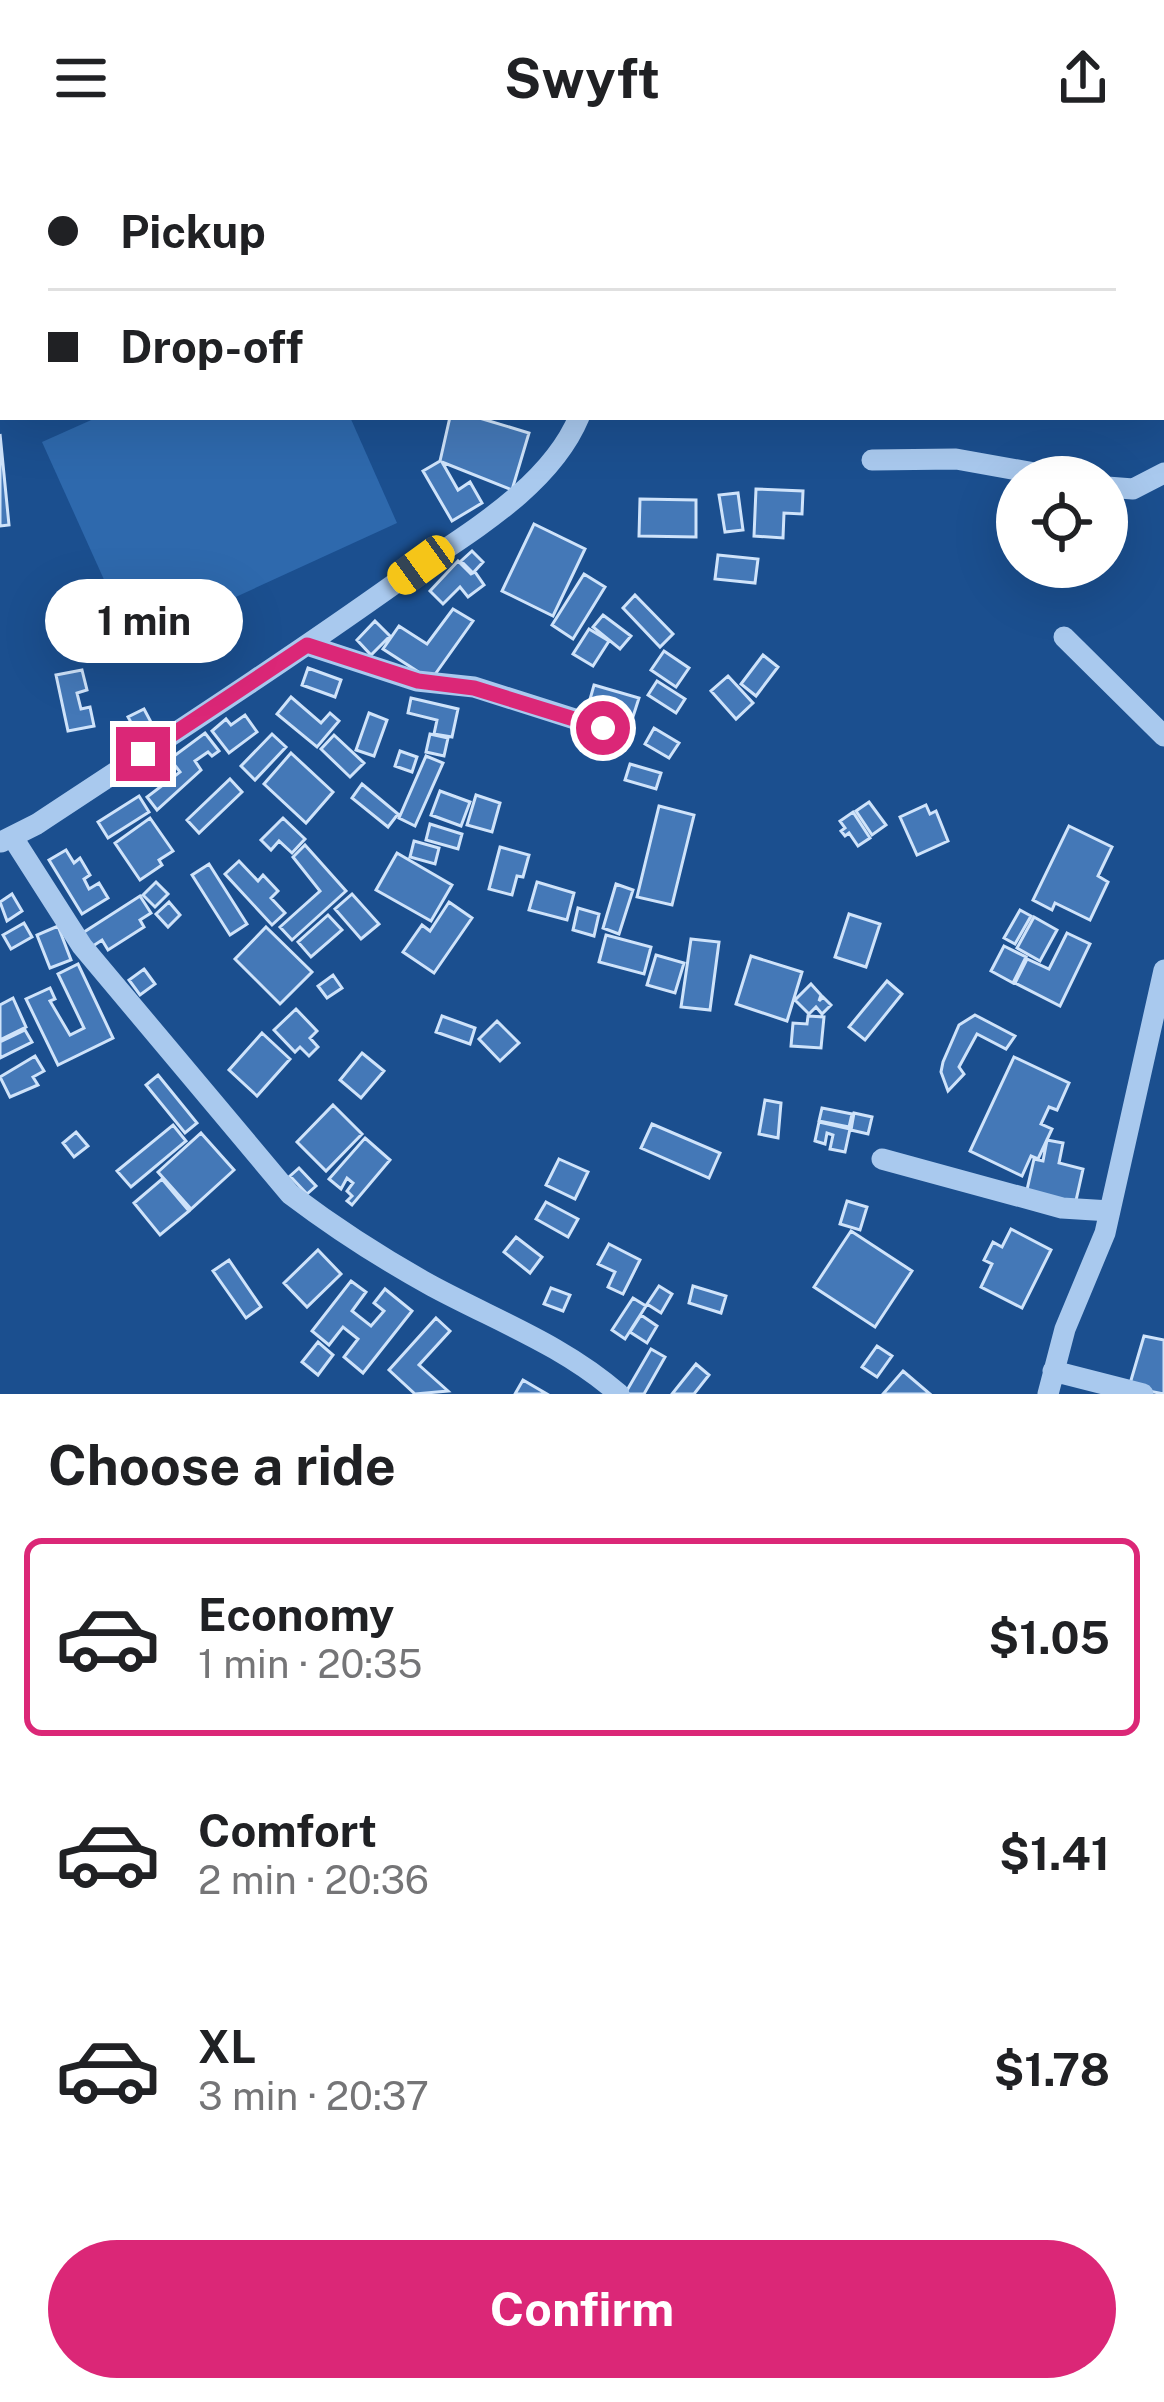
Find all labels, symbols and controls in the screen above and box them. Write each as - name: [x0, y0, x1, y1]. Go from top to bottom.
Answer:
- icon: menu: [48, 45, 114, 111]
- icon: share: [1050, 45, 1116, 111]
- text: Swyft: [504, 47, 660, 110]
- text: Pickup: [120, 205, 266, 258]
- text: Drop-off: [120, 320, 303, 373]
- map controls: [996, 456, 1128, 588]
- button: locate: [996, 456, 1128, 588]
- car: [381, 529, 461, 601]
- callout: 1 min: [44, 580, 242, 664]
- text: 1 min: [97, 598, 191, 644]
- route start: [576, 701, 630, 755]
- route end: [116, 727, 170, 781]
- text: Choose a ride: [48, 1434, 396, 1497]
- icon: car: [54, 1583, 162, 1691]
- text: Economy: [198, 1588, 394, 1641]
- text: $1.05: [989, 1611, 1110, 1664]
- text: 1 min · 20:35: [198, 1641, 423, 1687]
- icon: car: [54, 1799, 162, 1907]
- text: Comfort: [198, 1804, 377, 1857]
- text: $1.41: [999, 1827, 1110, 1880]
- text: 2 min · 20:36: [198, 1857, 429, 1903]
- icon: car: [54, 2015, 162, 2123]
- text: XL: [198, 2020, 256, 2073]
- text: $1.78: [994, 2043, 1110, 2096]
- text: 3 min · 20:37: [198, 2073, 429, 2119]
- button: Confirm: [48, 2240, 1116, 2378]

